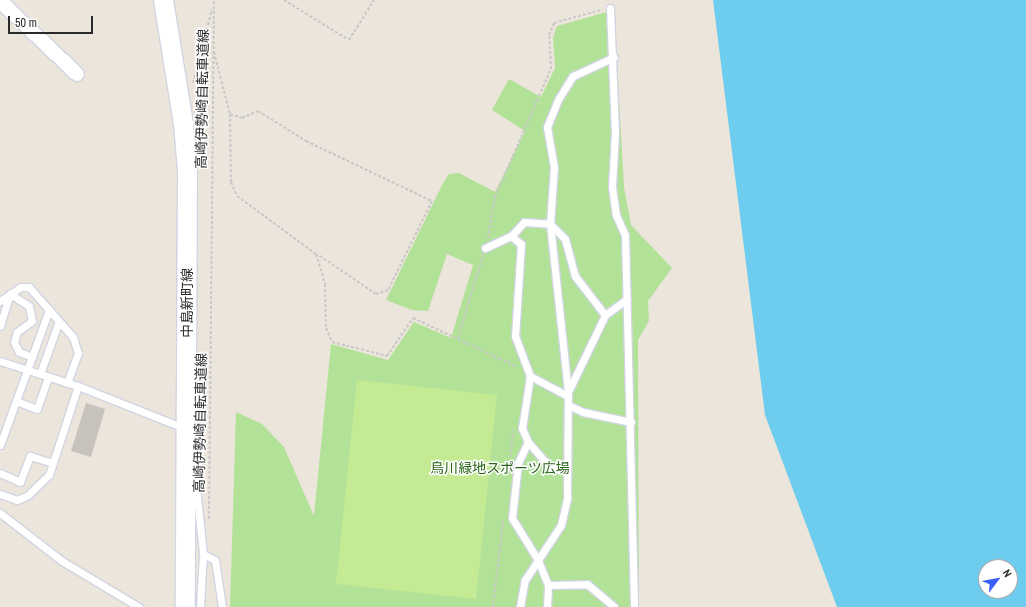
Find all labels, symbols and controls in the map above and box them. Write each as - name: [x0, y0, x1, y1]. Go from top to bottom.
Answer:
- scale bar: [10, 8, 95, 34]
- text: 50 m: [15, 15, 37, 31]
- street label: 高崎伊勢崎自転車道線: [192, 29, 212, 169]
- street label: 中島新町線: [179, 268, 195, 338]
- street label: 高崎伊勢崎自転車道線: [190, 353, 210, 493]
- park label: 烏川緑地スポーツ広場: [430, 460, 570, 476]
- north arrow: [978, 559, 1018, 599]
- text: N: [1000, 567, 1015, 580]

